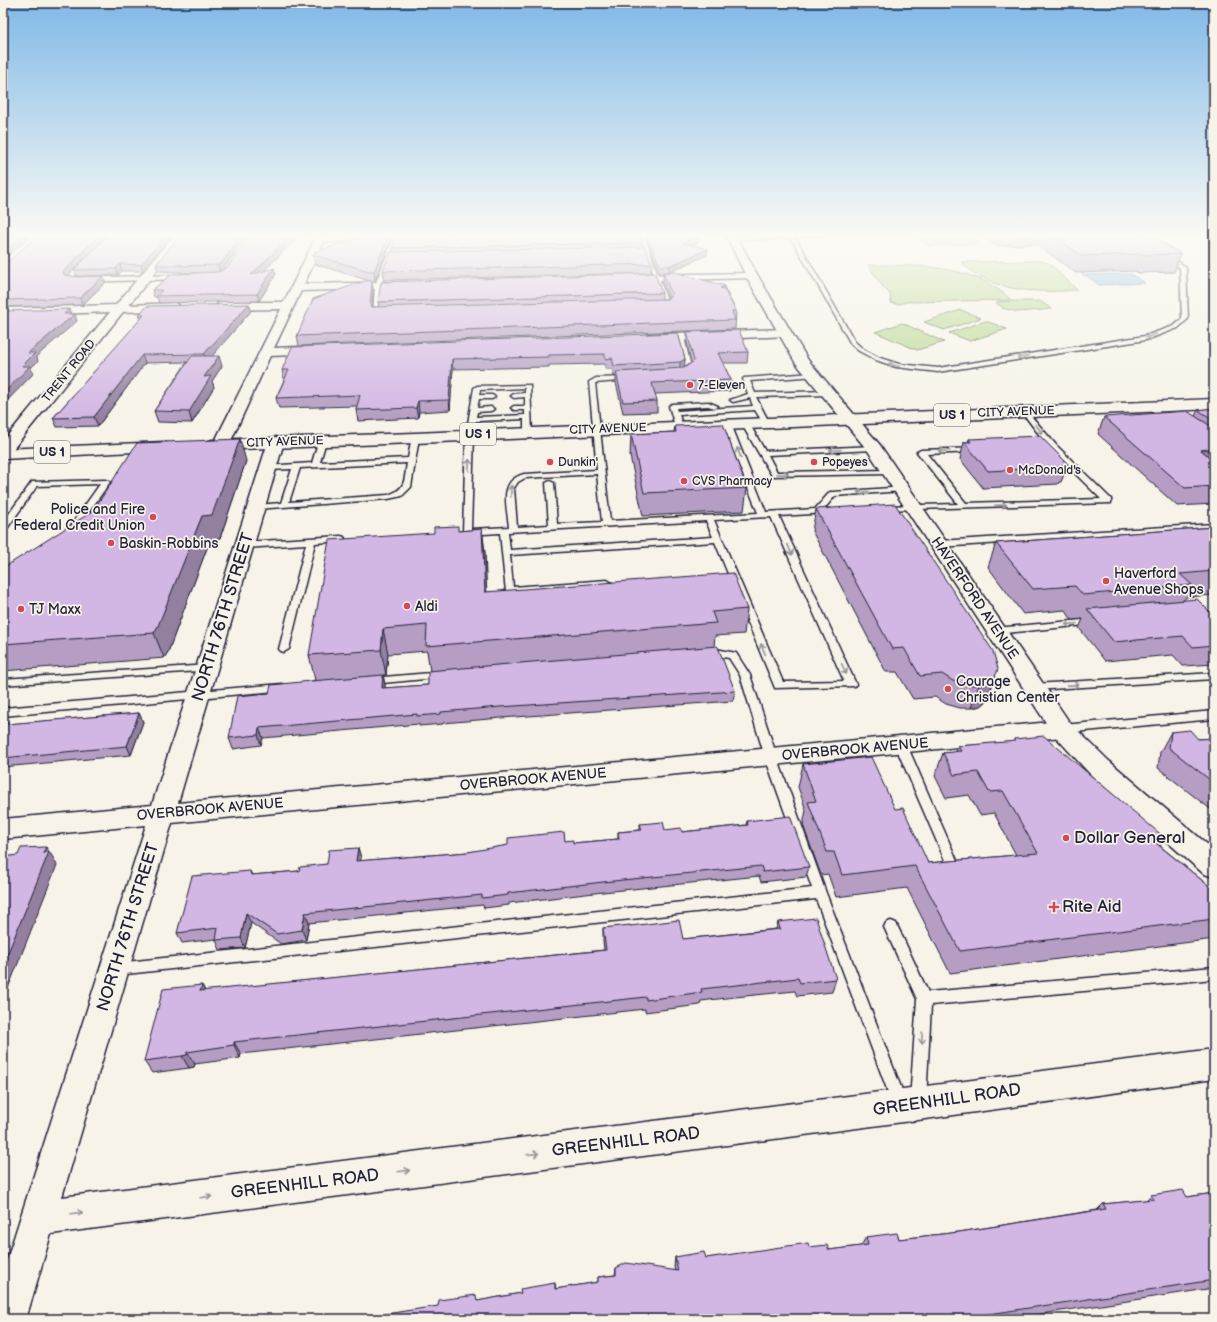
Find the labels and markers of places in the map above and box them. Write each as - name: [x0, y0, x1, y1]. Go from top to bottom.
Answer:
- place label: 7-Eleven: [698, 378, 746, 393]
- marker: 7-Eleven: [685, 380, 695, 390]
- place label: Dunkin': [558, 455, 598, 470]
- place label: Popeyes: [822, 455, 868, 470]
- marker: Dunkin': [545, 457, 555, 467]
- marker: Popeyes: [809, 457, 819, 467]
- place label: McDonald's: [1018, 463, 1081, 478]
- marker: McDonald's: [1005, 465, 1015, 475]
- place label: CVS Pharmacy: [692, 474, 773, 489]
- marker: CVS Pharmacy: [679, 476, 689, 486]
- place label: Police and Fire Federal Credit Union: [13, 501, 145, 534]
- marker: Police and Fire Federal Credit Union: [148, 512, 158, 522]
- place label: Baskin-Robbins: [119, 535, 218, 552]
- marker: Baskin-Robbins: [106, 538, 116, 548]
- place label: Haverford Avenue Shops: [1114, 565, 1204, 598]
- marker: Haverford Avenue Shops: [1101, 576, 1111, 586]
- place label: Aldi: [415, 598, 438, 615]
- place label: TJ Maxx: [29, 601, 81, 618]
- marker: Aldi: [402, 601, 412, 611]
- marker: TJ Maxx: [16, 604, 26, 614]
- place label: Courage Christian Center: [956, 673, 1060, 706]
- marker: Courage Christian Center: [943, 684, 953, 694]
- place label: Dollar General: [1074, 828, 1185, 848]
- marker: Dollar General: [1061, 833, 1071, 843]
- place label: Rite Aid: [1062, 897, 1122, 917]
- marker: Rite Aid: [1049, 902, 1059, 912]

